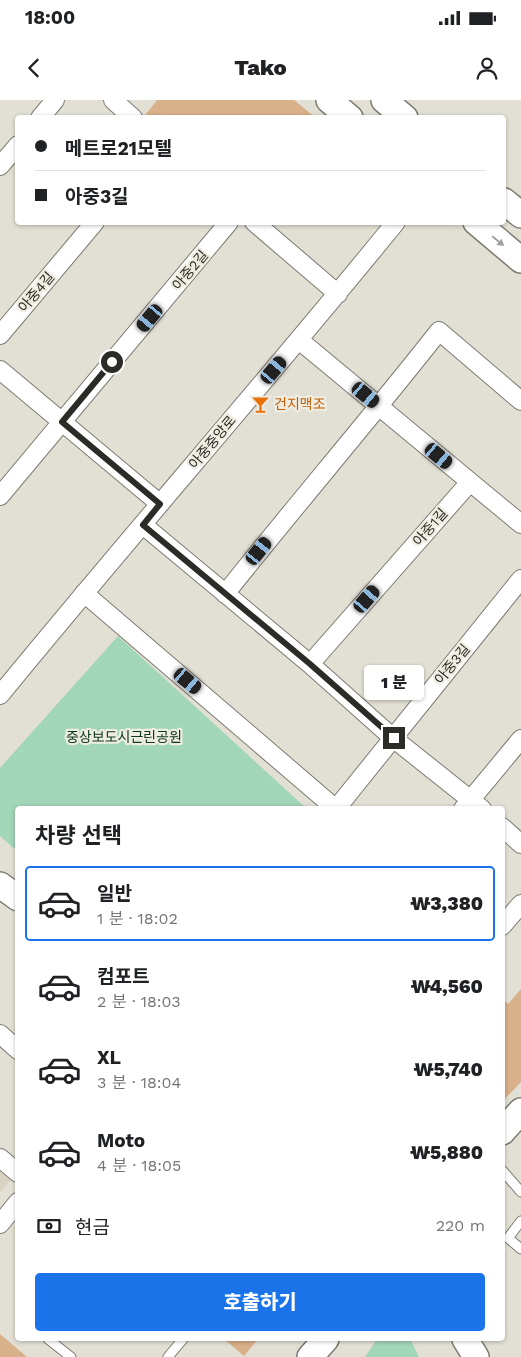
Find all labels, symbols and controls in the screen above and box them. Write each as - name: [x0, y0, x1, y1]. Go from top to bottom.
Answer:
- text: 18:00: [25, 6, 75, 29]
- icon: back: [20, 54, 48, 82]
- icon: person: [473, 54, 501, 82]
- text: Tako: [234, 55, 287, 80]
- text: 메트로21모텔: [65, 137, 172, 160]
- text: 아중3길: [65, 185, 129, 208]
- one-way arrow: [492, 236, 505, 247]
- street label: 아중2길: [169, 247, 211, 293]
- street label: 아중4길: [15, 269, 57, 315]
- car: [134, 302, 165, 334]
- route start: [101, 351, 123, 373]
- car: [258, 354, 289, 386]
- car: [349, 380, 382, 410]
- bar icon: 건지맥조: [250, 394, 270, 414]
- place label: 건지맥조: [274, 396, 326, 412]
- street label: 아중중앙로: [185, 412, 239, 472]
- car: [422, 441, 455, 471]
- street label: 아중1길: [409, 505, 451, 549]
- car: [243, 535, 274, 567]
- car: [351, 583, 382, 615]
- street label: 아중3길: [431, 641, 473, 687]
- car: [171, 666, 204, 696]
- callout: 1 분: [364, 666, 424, 700]
- text: 1 분: [381, 673, 407, 692]
- route end: [383, 727, 405, 749]
- park label: 중상보도시근린공원: [66, 729, 182, 745]
- text: 차량 선택: [35, 823, 122, 848]
- icon: car: [37, 881, 82, 926]
- text: 일반: [97, 882, 132, 905]
- text: ₩3,380: [410, 892, 483, 915]
- text: 1 분 · 18:02: [97, 909, 178, 928]
- icon: car: [37, 964, 82, 1009]
- text: 컴포트: [97, 965, 149, 988]
- text: ₩4,560: [411, 975, 483, 998]
- text: 2 분 · 18:03: [97, 992, 181, 1011]
- text: XL: [97, 1046, 121, 1069]
- icon: car: [37, 1047, 82, 1092]
- text: ₩5,740: [414, 1058, 483, 1081]
- text: 3 분 · 18:04: [97, 1073, 181, 1092]
- text: Moto: [97, 1129, 145, 1152]
- icon: car: [37, 1130, 82, 1175]
- text: ₩5,880: [410, 1141, 483, 1164]
- text: 4 분 · 18:05: [97, 1156, 181, 1175]
- icon: cash: [35, 1212, 63, 1240]
- text: 현금: [75, 1216, 110, 1239]
- text: 220 m: [436, 1216, 485, 1235]
- button: 호출하기: [35, 1273, 485, 1331]

